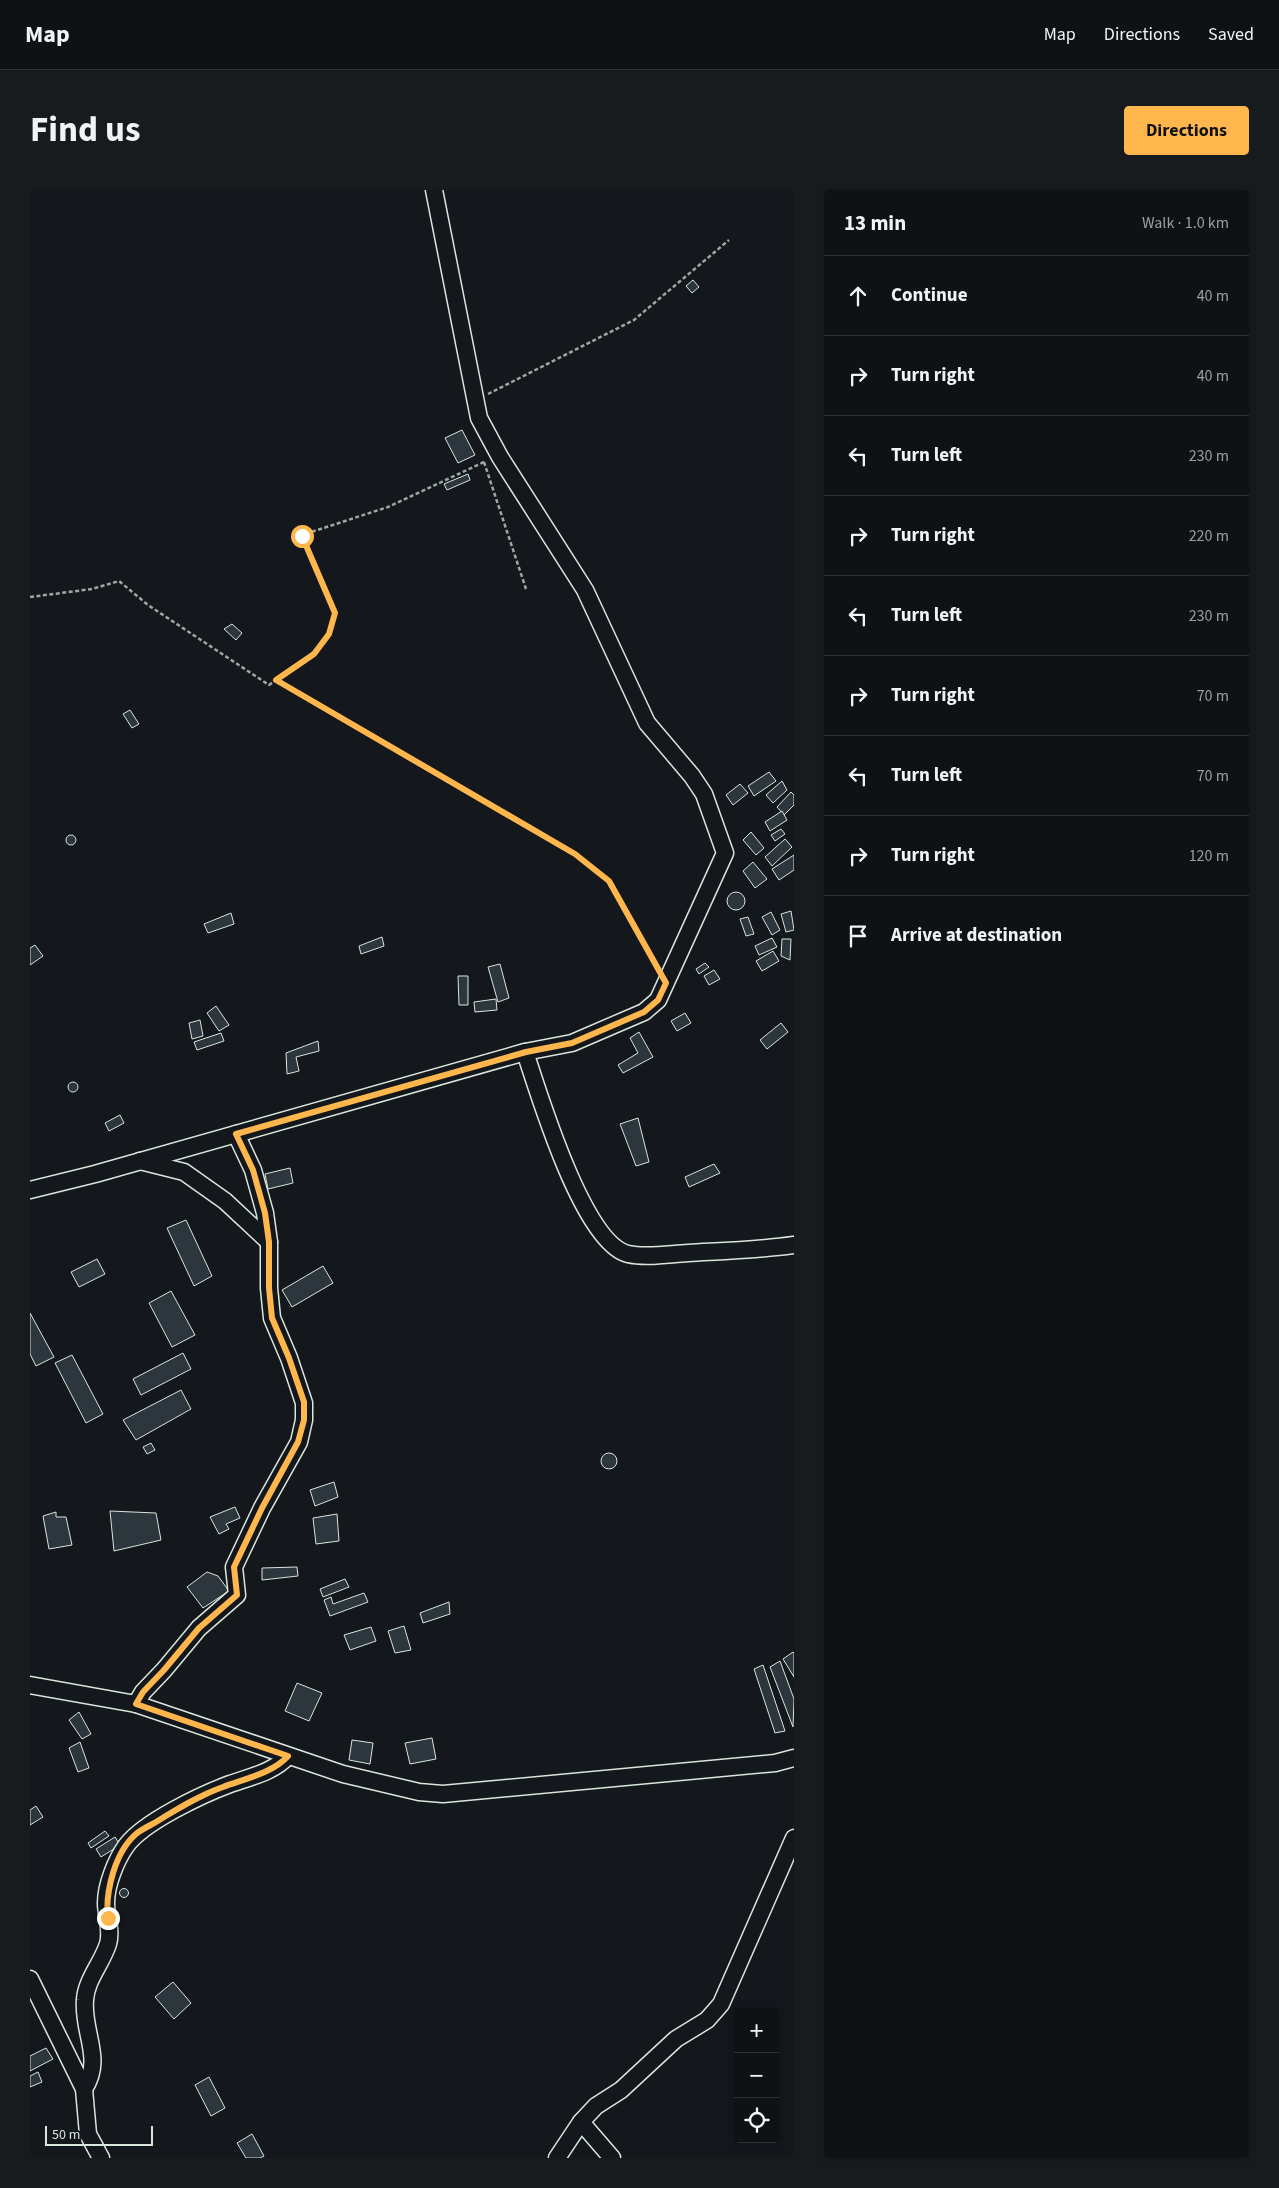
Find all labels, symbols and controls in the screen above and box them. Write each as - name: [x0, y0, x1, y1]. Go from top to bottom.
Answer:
- text: Map: [25, 17, 70, 52]
- text: Map: [1044, 22, 1076, 47]
- text: Directions: [1104, 22, 1180, 47]
- text: Saved: [1208, 22, 1254, 47]
- text: Find us: [30, 105, 140, 155]
- button: Directions: [1124, 106, 1249, 155]
- text: 13 min: [844, 208, 906, 238]
- text: Walk · 1.0 km: [1142, 212, 1229, 234]
- icon: ahead: [844, 282, 872, 310]
- text: Continue: [891, 282, 968, 309]
- text: 40 m: [1197, 285, 1229, 307]
- icon: right: [844, 362, 872, 390]
- text: Turn right: [891, 362, 975, 389]
- text: 40 m: [1197, 365, 1229, 387]
- icon: left: [844, 442, 872, 470]
- text: Turn left: [891, 442, 962, 469]
- text: 230 m: [1189, 445, 1229, 467]
- icon: right: [844, 522, 872, 550]
- text: Turn right: [891, 522, 975, 549]
- route start: [291, 525, 314, 548]
- text: 220 m: [1189, 525, 1229, 547]
- icon: left: [844, 602, 872, 630]
- text: Turn left: [891, 602, 962, 629]
- text: 230 m: [1189, 605, 1229, 627]
- icon: right: [844, 682, 872, 710]
- text: Turn right: [891, 682, 975, 709]
- text: 70 m: [1197, 685, 1229, 707]
- icon: left: [844, 762, 872, 790]
- text: Turn left: [891, 762, 962, 789]
- text: 70 m: [1197, 765, 1229, 787]
- icon: right: [844, 842, 872, 870]
- text: Turn right: [891, 842, 975, 869]
- text: 120 m: [1189, 845, 1229, 867]
- icon: arrive: [844, 922, 872, 950]
- text: Arrive at destination: [891, 922, 1062, 949]
- route end: [97, 1907, 120, 1930]
- map controls: [734, 2008, 779, 2143]
- button: +: [734, 2008, 779, 2053]
- button: −: [734, 2053, 779, 2098]
- button: locate: [734, 2098, 779, 2143]
- scale bar: [45, 2123, 152, 2146]
- text: 50 m: [52, 2125, 80, 2145]

